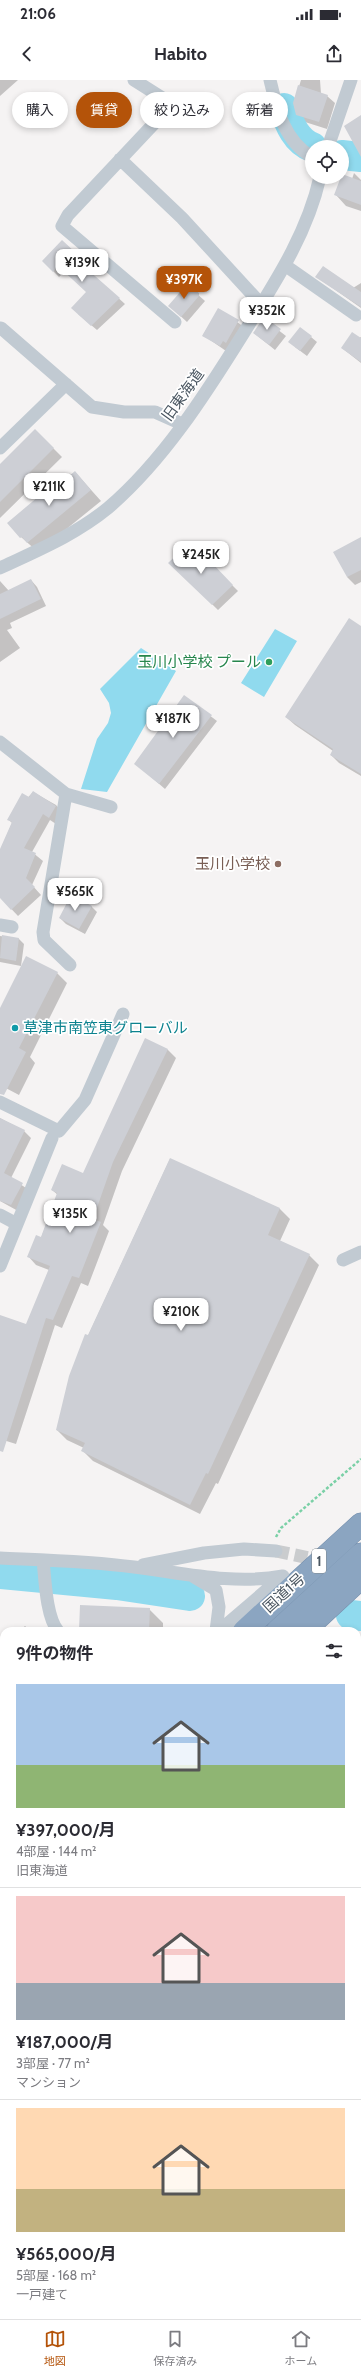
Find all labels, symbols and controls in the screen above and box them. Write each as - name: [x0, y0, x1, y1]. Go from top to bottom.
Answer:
- text: 21:06: [20, 5, 56, 23]
- icon: back: [16, 43, 38, 65]
- text: Habito: [154, 43, 207, 65]
- icon: share: [323, 43, 345, 65]
- chip: 購入: [12, 92, 68, 128]
- chip: 賃貸: [76, 92, 132, 128]
- chip: 絞り込み: [140, 92, 224, 128]
- chip: 新着: [232, 92, 288, 128]
- map controls: [305, 140, 349, 184]
- button: locate: [305, 140, 349, 184]
- pin: ¥139K: [54, 249, 110, 283]
- text: ¥139K: [64, 254, 100, 270]
- pin: ¥397K: [156, 266, 212, 300]
- text: ¥397K: [166, 271, 202, 287]
- pin: ¥352K: [239, 297, 295, 331]
- text: ¥352K: [249, 302, 285, 318]
- street label: 旧東海道: [158, 365, 208, 425]
- pin: ¥211K: [21, 473, 77, 507]
- text: ¥211K: [33, 478, 65, 494]
- pin: ¥245K: [173, 541, 229, 575]
- text: ¥245K: [182, 546, 220, 562]
- place label: 玉川小学校 プール: [138, 653, 261, 671]
- marker: 玉川小学校 プール: [264, 657, 274, 667]
- pin: ¥187K: [145, 705, 201, 739]
- text: ¥187K: [155, 710, 191, 726]
- place label: 玉川小学校: [195, 855, 270, 873]
- marker: 玉川小学校: [273, 859, 283, 869]
- pin: ¥565K: [47, 878, 103, 912]
- text: ¥565K: [56, 883, 94, 899]
- place label: 草津市南笠東グローバル: [23, 1019, 188, 1037]
- marker: 草津市南笠東グローバル: [10, 1023, 20, 1033]
- pin: ¥135K: [42, 1200, 98, 1234]
- text: ¥135K: [53, 1205, 87, 1221]
- pin: ¥210K: [153, 1298, 209, 1332]
- text: ¥210K: [163, 1303, 199, 1319]
- road number: 1: [312, 1549, 326, 1573]
- street label: 国道1号: [259, 1570, 309, 1616]
- icon: filters: [323, 1640, 345, 1662]
- text: 9件の物件: [16, 1643, 94, 1663]
- icon: home: [145, 1710, 217, 1782]
- text: ¥397,000/月: [16, 1820, 116, 1840]
- text: 4部屋 · 144 m²: [16, 1843, 96, 1859]
- text: 旧東海道: [16, 1862, 68, 1878]
- icon: home: [145, 1922, 217, 1994]
- text: ¥187,000/月: [16, 2032, 114, 2052]
- text: 3部屋 · 77 m²: [16, 2055, 90, 2071]
- text: マンション: [16, 2074, 81, 2090]
- icon: home: [145, 2134, 217, 2206]
- text: ¥565,000/月: [16, 2244, 117, 2264]
- text: 5部屋 · 168 m²: [16, 2267, 96, 2283]
- text: 一戸建て: [16, 2286, 68, 2302]
- tab: 地図: [44, 2328, 66, 2368]
- tab: 保存済み: [153, 2328, 197, 2368]
- tab: ホーム: [285, 2328, 317, 2368]

